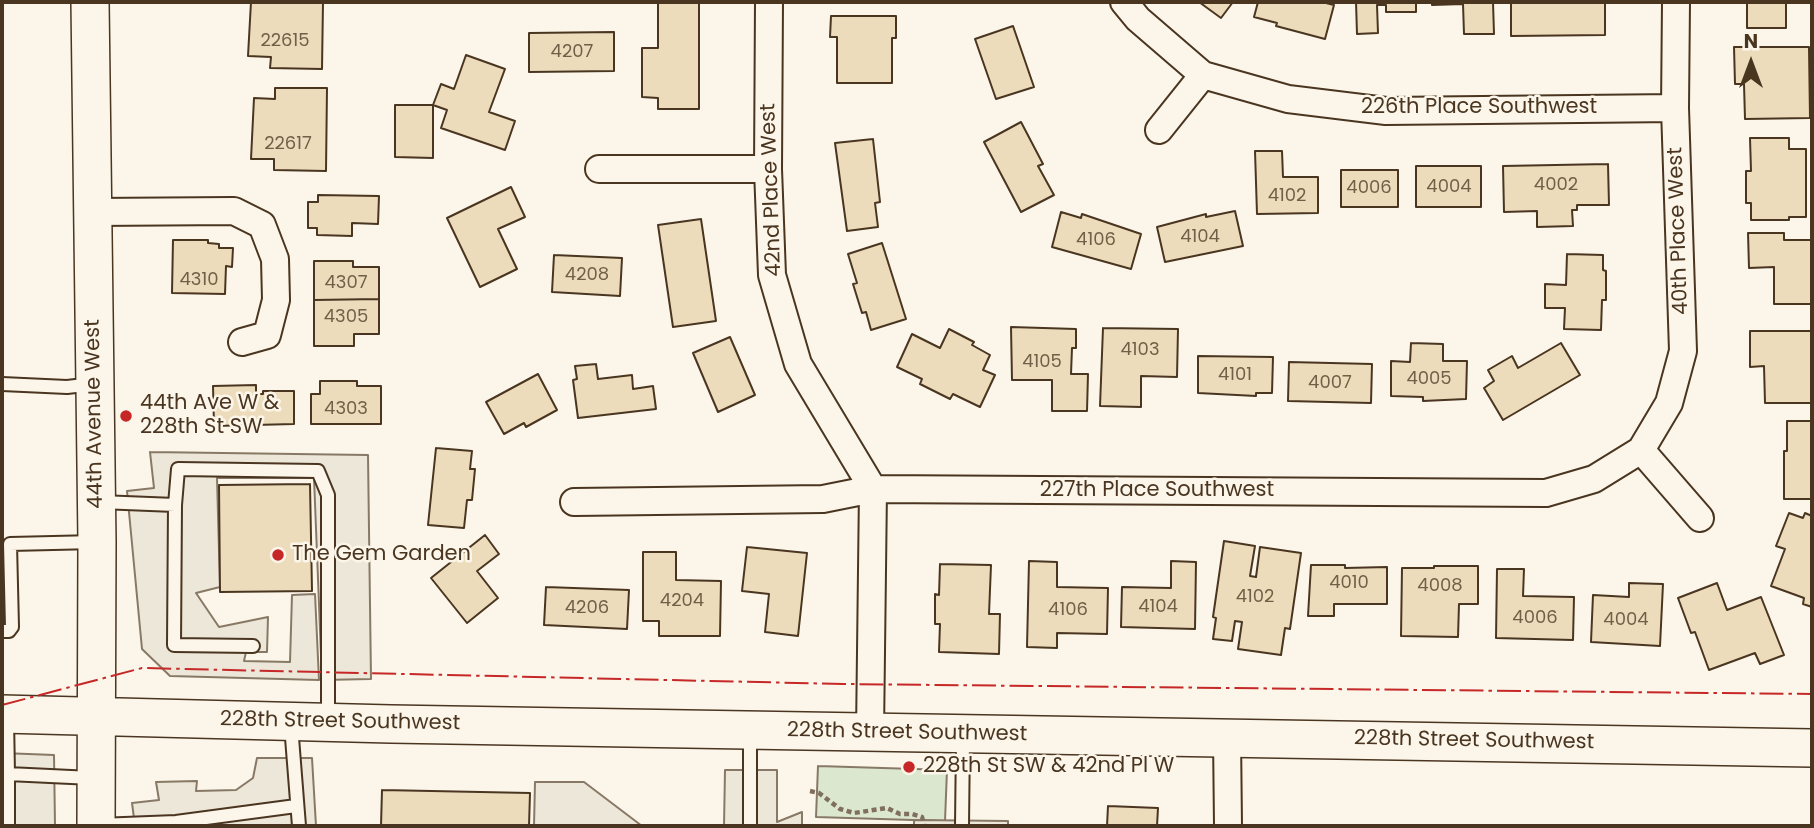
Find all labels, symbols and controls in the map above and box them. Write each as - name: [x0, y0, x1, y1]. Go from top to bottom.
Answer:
- north arrow: [1716, 28, 1786, 98]
- text: N: [1744, 28, 1758, 55]
- house number: 22615: [260, 30, 310, 52]
- house number: 4207: [551, 41, 593, 63]
- street label: 226th Place Southwest: [1361, 95, 1597, 121]
- street label: 42nd Place West: [756, 103, 788, 277]
- house number: 22617: [264, 133, 312, 155]
- street label: 40th Place West: [1663, 147, 1695, 315]
- house number: 4002: [1534, 174, 1578, 196]
- house number: 4004: [1426, 176, 1472, 198]
- house number: 4006: [1346, 177, 1392, 199]
- house number: 4102: [1268, 185, 1306, 207]
- house number: 4104: [1180, 226, 1220, 248]
- house number: 4106: [1076, 229, 1116, 251]
- house number: 4208: [565, 264, 609, 286]
- house number: 4310: [180, 269, 218, 291]
- house number: 4307: [324, 272, 368, 294]
- house number: 4305: [324, 306, 368, 328]
- street label: 44th Avenue West: [81, 319, 109, 509]
- house number: 4103: [1121, 339, 1159, 361]
- house number: 4105: [1022, 351, 1062, 373]
- house number: 4101: [1218, 364, 1252, 386]
- house number: 4005: [1406, 368, 1452, 390]
- house number: 4007: [1308, 372, 1352, 394]
- place label: 44th Ave W & 228th St SW: [140, 391, 279, 441]
- house number: 4303: [324, 398, 368, 420]
- marker: 44th Ave W & 228th St SW: [118, 408, 134, 424]
- street label: 227th Place Southwest: [1040, 478, 1274, 504]
- place label: The Gem Garden: [292, 542, 471, 568]
- marker: The Gem Garden: [270, 547, 286, 563]
- house number: 4010: [1329, 572, 1369, 594]
- house number: 4008: [1417, 575, 1463, 597]
- house number: 4102: [1236, 586, 1274, 608]
- house number: 4204: [660, 590, 704, 612]
- house number: 4104: [1138, 596, 1178, 618]
- house number: 4206: [565, 597, 609, 619]
- house number: 4106: [1048, 599, 1088, 621]
- house number: 4006: [1512, 607, 1558, 629]
- house number: 4004: [1603, 609, 1649, 631]
- street label: 228th Street Southwest: [220, 707, 460, 737]
- street label: 228th Street Southwest: [787, 718, 1027, 748]
- street label: 228th Street Southwest: [1354, 726, 1594, 756]
- place label: 228th St SW & 42nd Pl W: [923, 754, 1174, 780]
- marker: 228th St SW & 42nd Pl W: [901, 759, 917, 775]

